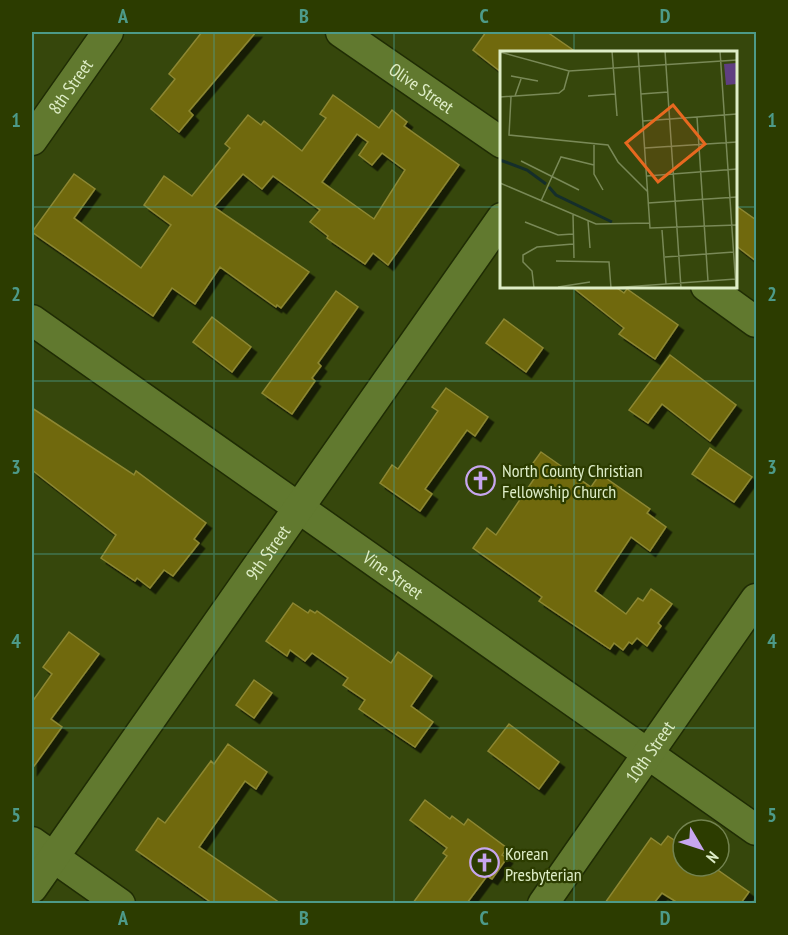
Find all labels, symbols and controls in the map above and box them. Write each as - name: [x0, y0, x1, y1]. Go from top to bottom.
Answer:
- text: A: [117, 3, 129, 29]
- text: B: [299, 3, 309, 29]
- text: C: [479, 3, 489, 29]
- text: D: [660, 3, 671, 29]
- inset map: [500, 51, 737, 288]
- street label: 8th Street: [43, 54, 97, 118]
- street label: Olive Street: [385, 57, 459, 118]
- text: 1: [11, 107, 21, 133]
- text: 1: [767, 107, 777, 133]
- text: 2: [11, 281, 21, 307]
- text: 2: [767, 281, 777, 307]
- text: 3: [11, 454, 21, 480]
- text: 3: [767, 454, 777, 480]
- place label: North County Christian Fellowship Church: [502, 459, 643, 503]
- church icon: North County Christian Fellowship Church: [465, 464, 497, 496]
- street label: 9th Street: [240, 520, 295, 584]
- street label: Vine Street: [358, 545, 428, 604]
- text: 4: [11, 628, 21, 654]
- text: 4: [767, 628, 777, 654]
- street label: 10th Street: [620, 716, 679, 787]
- text: 5: [11, 802, 21, 828]
- text: 5: [767, 802, 777, 828]
- north arrow: [671, 818, 731, 878]
- place label: Korean Presbyterian: [505, 842, 582, 886]
- church icon: Korean Presbyterian: [468, 847, 500, 879]
- text: N: [702, 848, 723, 867]
- text: A: [117, 905, 129, 931]
- text: B: [299, 905, 309, 931]
- text: C: [479, 905, 489, 931]
- text: D: [660, 905, 671, 931]

